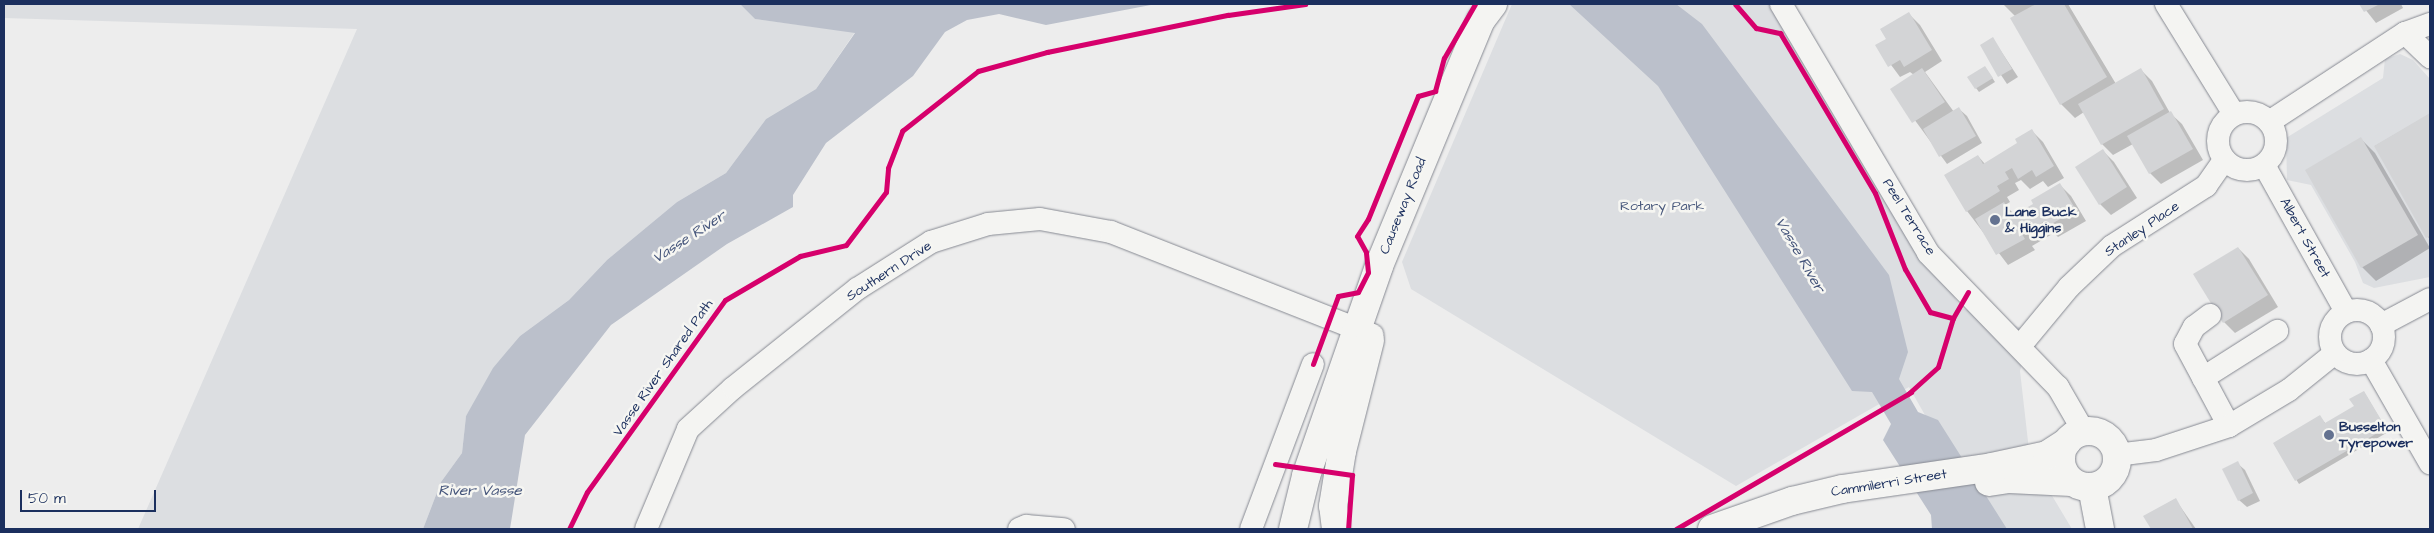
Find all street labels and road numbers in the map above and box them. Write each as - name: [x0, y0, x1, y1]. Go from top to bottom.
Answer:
- street label: Causeway Road: [1376, 155, 1430, 257]
- street label: Peel Terrace: [1879, 176, 1939, 258]
- street label: Albert Street: [2276, 195, 2334, 281]
- street label: Stanley Place: [2101, 198, 2183, 260]
- street label: Southern Drive: [843, 237, 935, 305]
- street label: Vasse River Shared Path: [609, 296, 717, 440]
- street label: Cammilerri Street: [1830, 466, 1948, 500]

